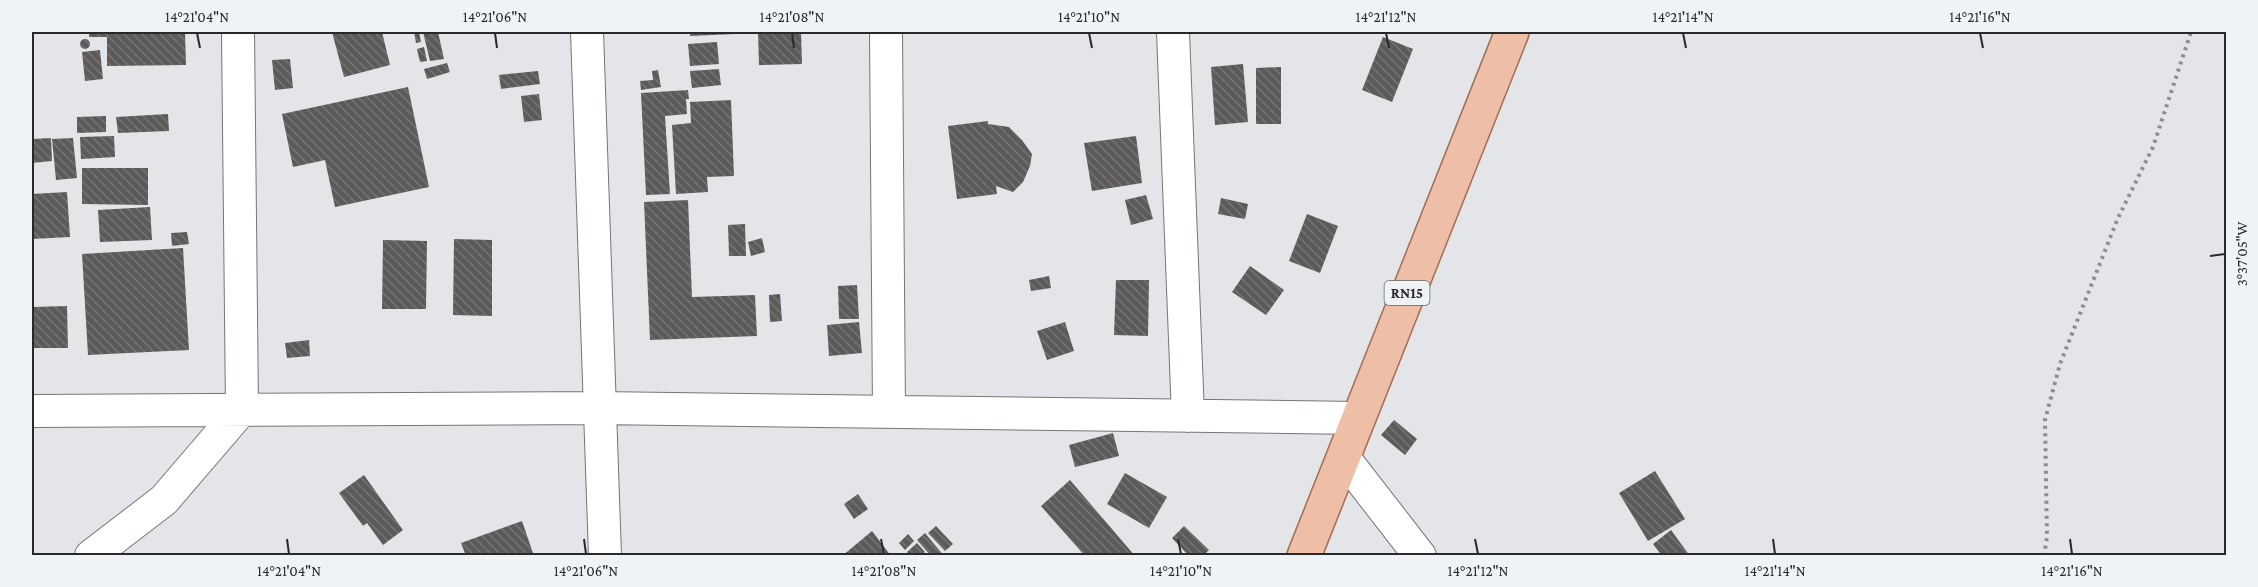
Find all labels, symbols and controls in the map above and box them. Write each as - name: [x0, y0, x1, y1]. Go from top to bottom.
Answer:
- text: 14°21'04"N: [165, 9, 229, 25]
- text: 14°21'06"N: [463, 9, 527, 25]
- text: 14°21'08"N: [760, 9, 825, 25]
- text: 14°21'10"N: [1058, 9, 1120, 25]
- text: 14°21'12"N: [1356, 9, 1417, 25]
- text: 14°21'14"N: [1652, 9, 1714, 25]
- text: 14°21'16"N: [1949, 9, 2011, 25]
- text: 3°37'05"W: [2234, 222, 2250, 286]
- road number: RN15: [1384, 281, 1430, 305]
- text: 14°21'04"N: [257, 563, 321, 579]
- text: 14°21'06"N: [554, 563, 618, 579]
- text: 14°21'08"N: [852, 563, 917, 579]
- text: 14°21'10"N: [1150, 563, 1212, 579]
- text: 14°21'12"N: [1448, 563, 1509, 579]
- text: 14°21'14"N: [1744, 563, 1806, 579]
- text: 14°21'16"N: [2041, 563, 2103, 579]

